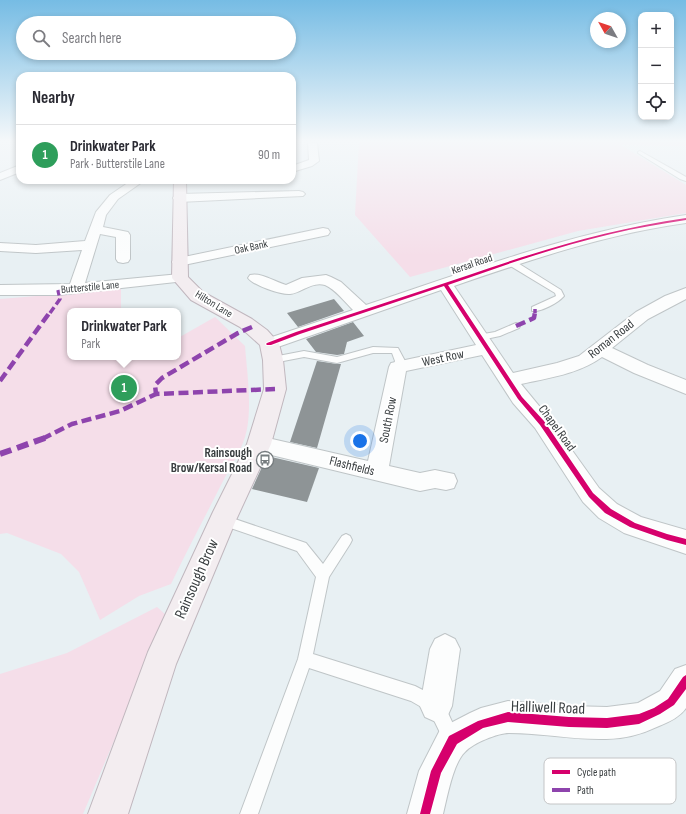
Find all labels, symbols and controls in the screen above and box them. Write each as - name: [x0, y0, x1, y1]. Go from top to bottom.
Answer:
- north arrow: [590, 12, 626, 48]
- map controls: [638, 12, 674, 120]
- button: +: [638, 12, 674, 48]
- search box: [16, 16, 296, 60]
- icon: search: [30, 27, 52, 49]
- text: Search here: [62, 29, 122, 48]
- button: −: [638, 48, 674, 84]
- button: locate: [638, 84, 674, 120]
- text: Nearby: [32, 88, 75, 108]
- text: Drinkwater Park: [70, 137, 156, 156]
- text: 1: [42, 147, 48, 163]
- text: 90 m: [258, 147, 280, 163]
- text: Park · Butterstile Lane: [70, 156, 165, 172]
- street label: Oak Bank: [233, 237, 270, 257]
- street label: Kersal Road: [450, 251, 495, 277]
- street label: Butterstile Lane: [60, 278, 120, 296]
- street label: Hilton Lane: [193, 288, 235, 320]
- popup: [67, 308, 181, 360]
- street label: Roman Road: [585, 316, 637, 362]
- text: Drinkwater Park: [81, 317, 167, 336]
- text: Park: [81, 336, 100, 352]
- street label: West Row: [420, 346, 466, 370]
- pin: 1: [111, 373, 137, 403]
- street label: South Row: [376, 395, 400, 444]
- street label: Chapel Road: [535, 402, 579, 454]
- your location: [350, 431, 370, 451]
- place label: Rainsough Brow/Kersal Road: [171, 445, 252, 476]
- bus stop icon: Rainsough Brow/Kersal Road: [255, 450, 275, 470]
- street label: Flashfields: [328, 453, 377, 479]
- street label: Rainsough Brow: [171, 536, 223, 622]
- street label: Halliwell Road: [511, 697, 585, 719]
- legend: [544, 758, 676, 804]
- text: Cycle path: [577, 766, 616, 779]
- text: Path: [577, 784, 594, 797]

